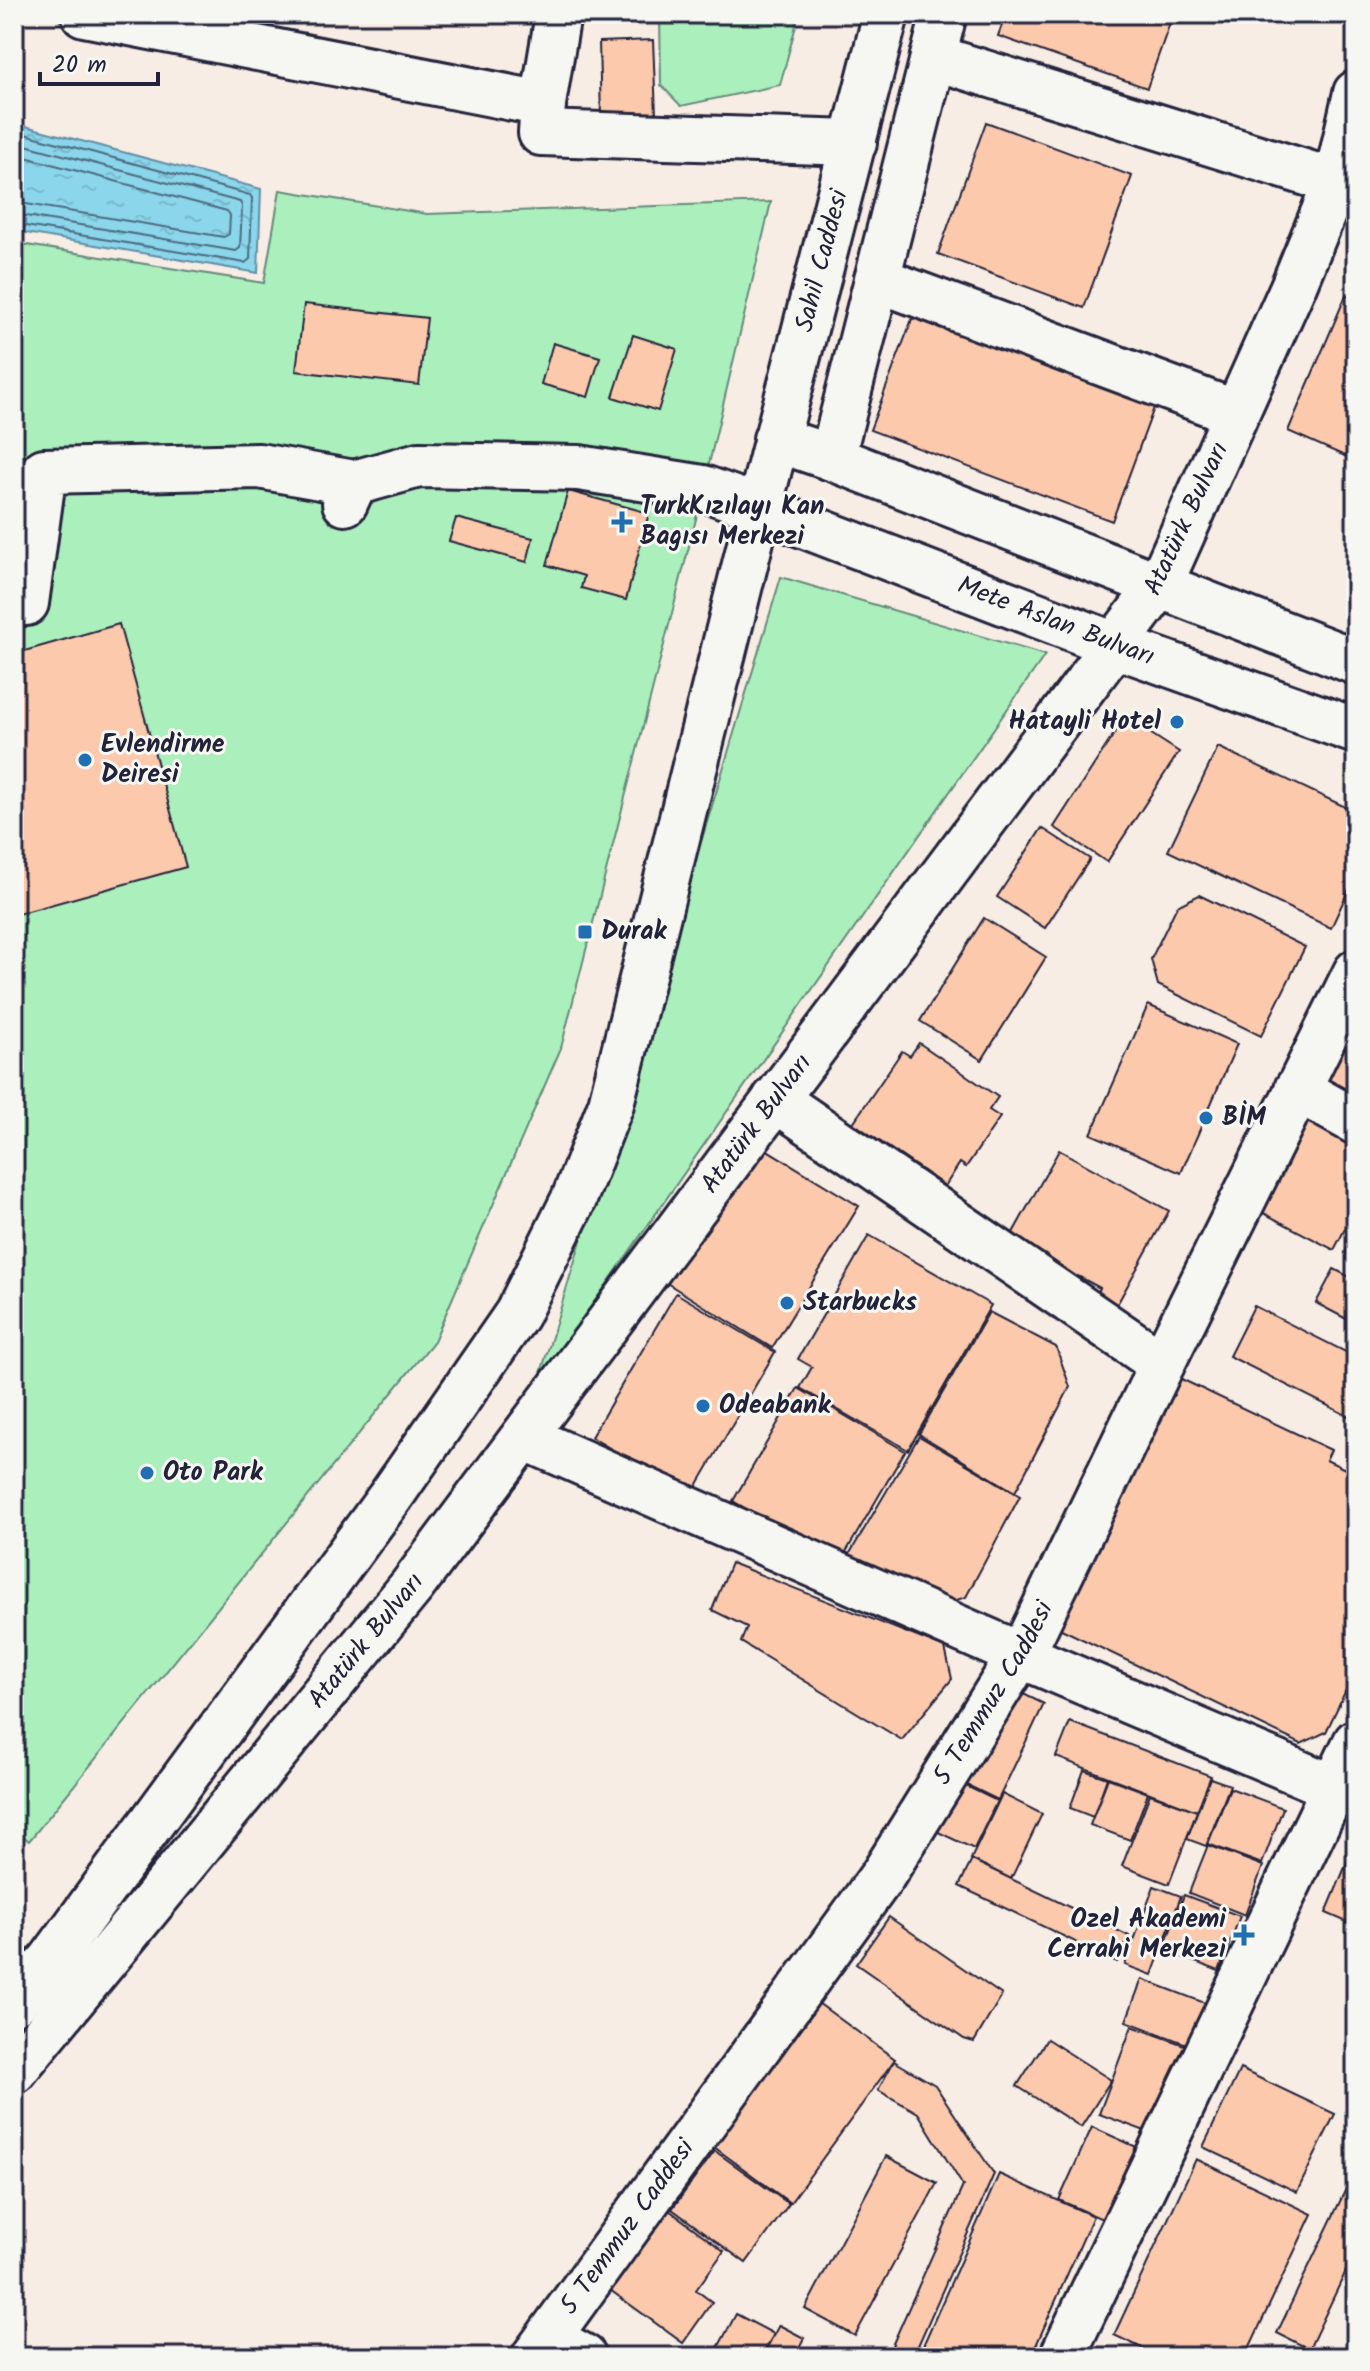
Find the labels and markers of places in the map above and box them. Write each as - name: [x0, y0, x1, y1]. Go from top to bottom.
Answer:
- place label: TurkKızılayı Kan Bagısı Merkezi: [640, 486, 824, 558]
- marker: TurkKızılayı Kan Bagısı Merkezi: [611, 511, 633, 533]
- place label: Hatayli Hotel: [1009, 701, 1161, 743]
- marker: Hatayli Hotel: [1168, 713, 1186, 731]
- place label: Evlendirme Deiresi: [101, 724, 225, 796]
- marker: Evlendirme Deiresi: [76, 751, 94, 769]
- place label: Durak: [601, 911, 668, 953]
- marker: Durak: [576, 923, 594, 941]
- place label: BİM: [1222, 1097, 1266, 1139]
- marker: BİM: [1197, 1109, 1215, 1127]
- place label: Starbucks: [803, 1282, 917, 1324]
- marker: Starbucks: [778, 1294, 796, 1312]
- place label: Odeabank: [719, 1385, 831, 1427]
- marker: Odeabank: [694, 1397, 712, 1415]
- place label: Oto Park: [163, 1452, 264, 1494]
- marker: Oto Park: [138, 1464, 156, 1482]
- place label: Ozel Akademi Cerrahi Merkezi: [1047, 1899, 1227, 1971]
- marker: Ozel Akademi Cerrahi Merkezi: [1233, 1924, 1255, 1946]

